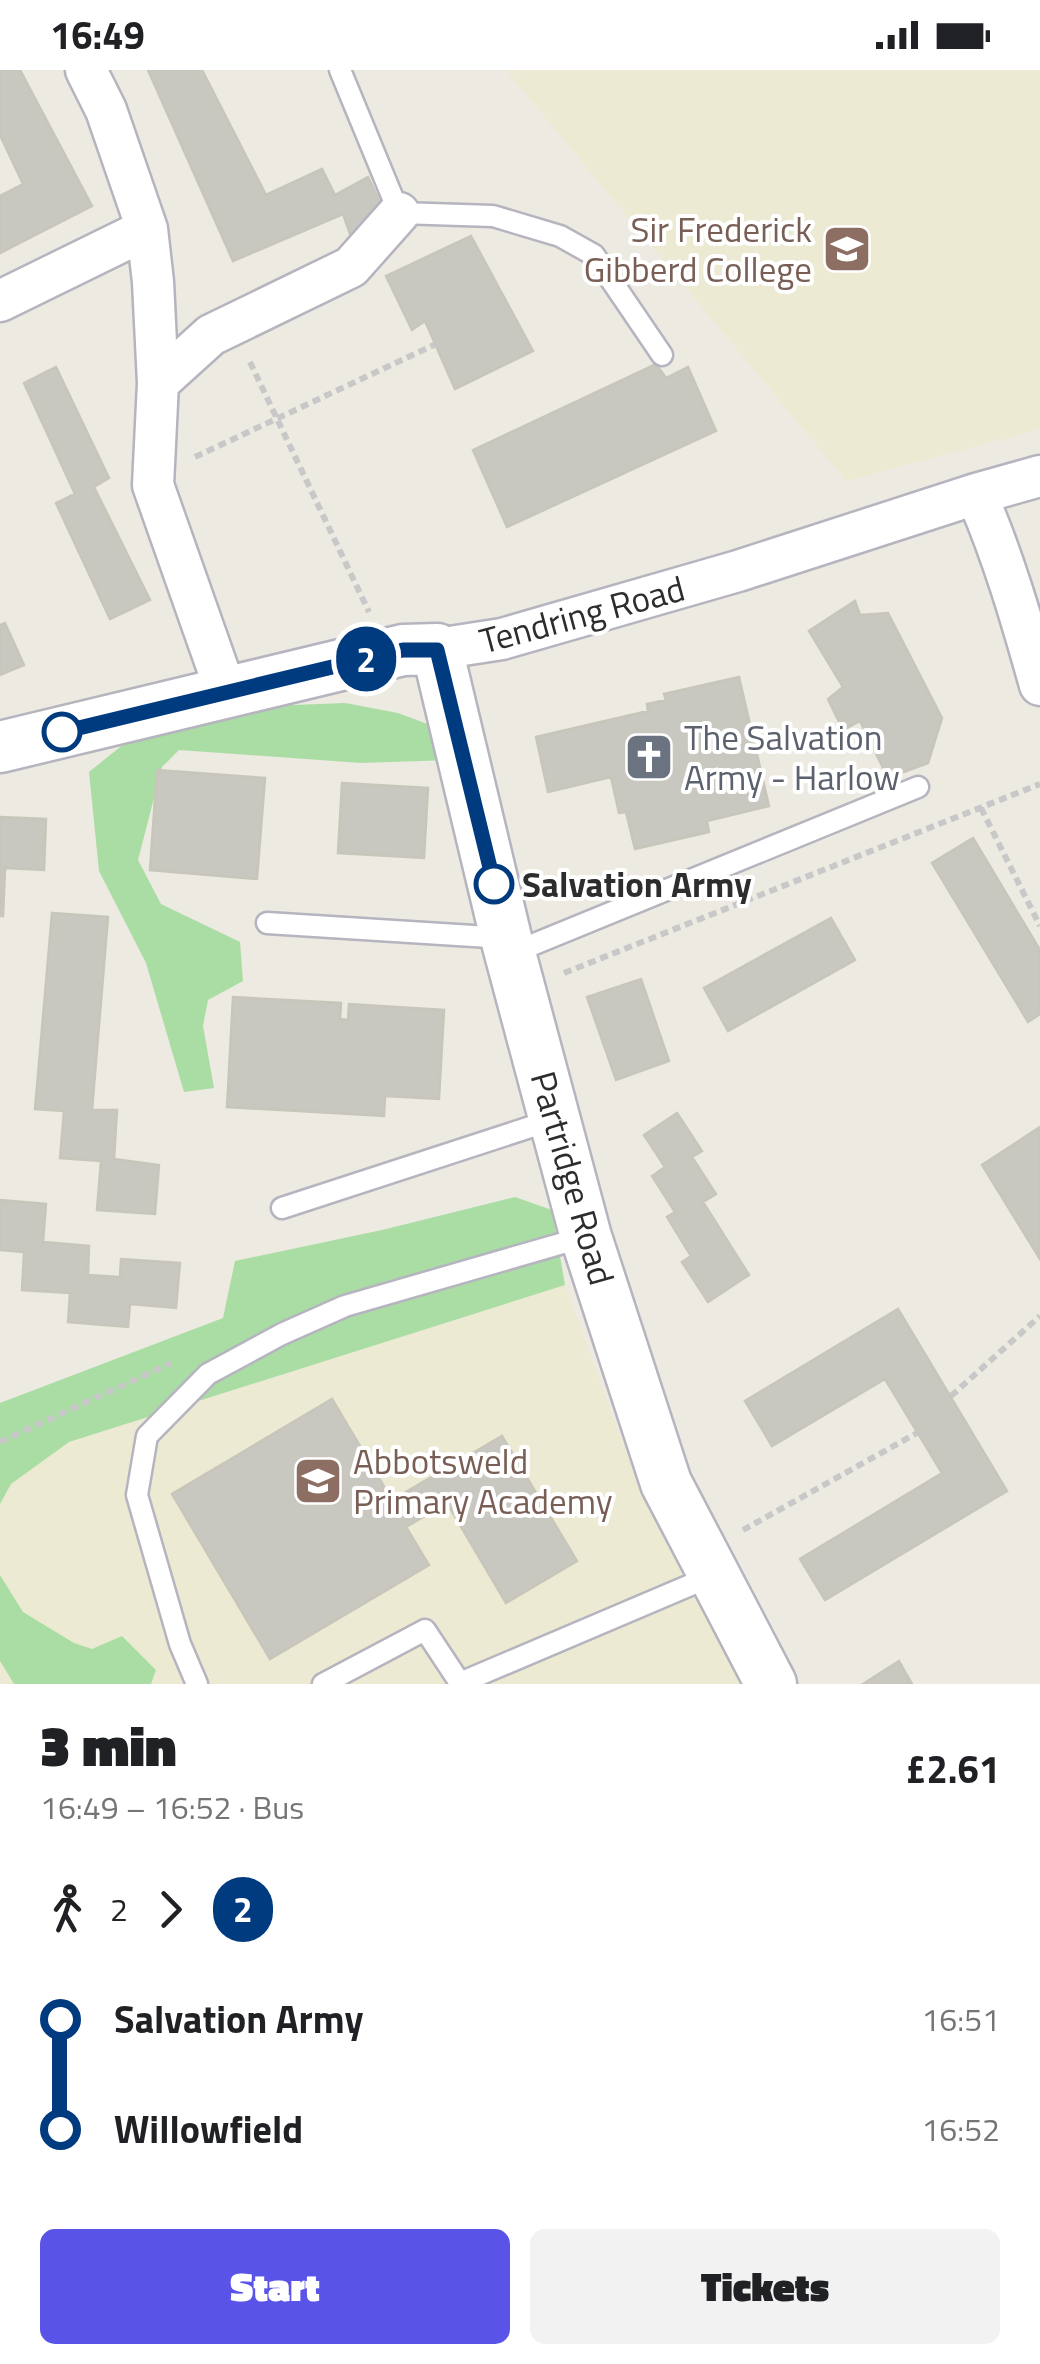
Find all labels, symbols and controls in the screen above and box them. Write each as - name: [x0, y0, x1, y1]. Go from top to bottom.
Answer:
- text: 16:49: [50, 6, 145, 64]
- place label: Sir Frederick Gibberd College: [584, 202, 812, 296]
- school or university icon: Sir Frederick Gibberd College: [821, 223, 873, 275]
- street label: Tendring Road: [473, 561, 691, 667]
- line badge: 2: [334, 626, 398, 692]
- text: 2: [356, 632, 376, 686]
- place label: The Salvation Army - Harlow: [684, 710, 900, 804]
- unlabelled marker: [43, 713, 81, 751]
- church icon: The Salvation Army - Harlow: [623, 731, 675, 783]
- place label: Salvation Army: [522, 857, 752, 911]
- marker: Salvation Army: [475, 865, 513, 903]
- street label: Partridge Road: [517, 1065, 629, 1291]
- place label: Abbotsweld Primary Academy: [353, 1434, 613, 1528]
- school or university icon: Abbotsweld Primary Academy: [292, 1455, 344, 1507]
- text: 3 min: [40, 1704, 177, 1787]
- text: £2.61: [905, 1740, 1000, 1798]
- text: 16:49 – 16:52 · Bus: [40, 1783, 304, 1831]
- icon: walk: [40, 1882, 95, 1937]
- icon: forward: [143, 1882, 198, 1937]
- text: 2: [233, 1882, 253, 1936]
- text: 2: [110, 1885, 128, 1933]
- text: Salvation Army: [114, 1990, 363, 2048]
- text: 16:51: [921, 1995, 1000, 2043]
- text: Willowfield: [114, 2100, 303, 2158]
- text: 16:52: [921, 2105, 1000, 2153]
- button: Start: [40, 2229, 510, 2344]
- button: Tickets: [530, 2229, 1000, 2344]

